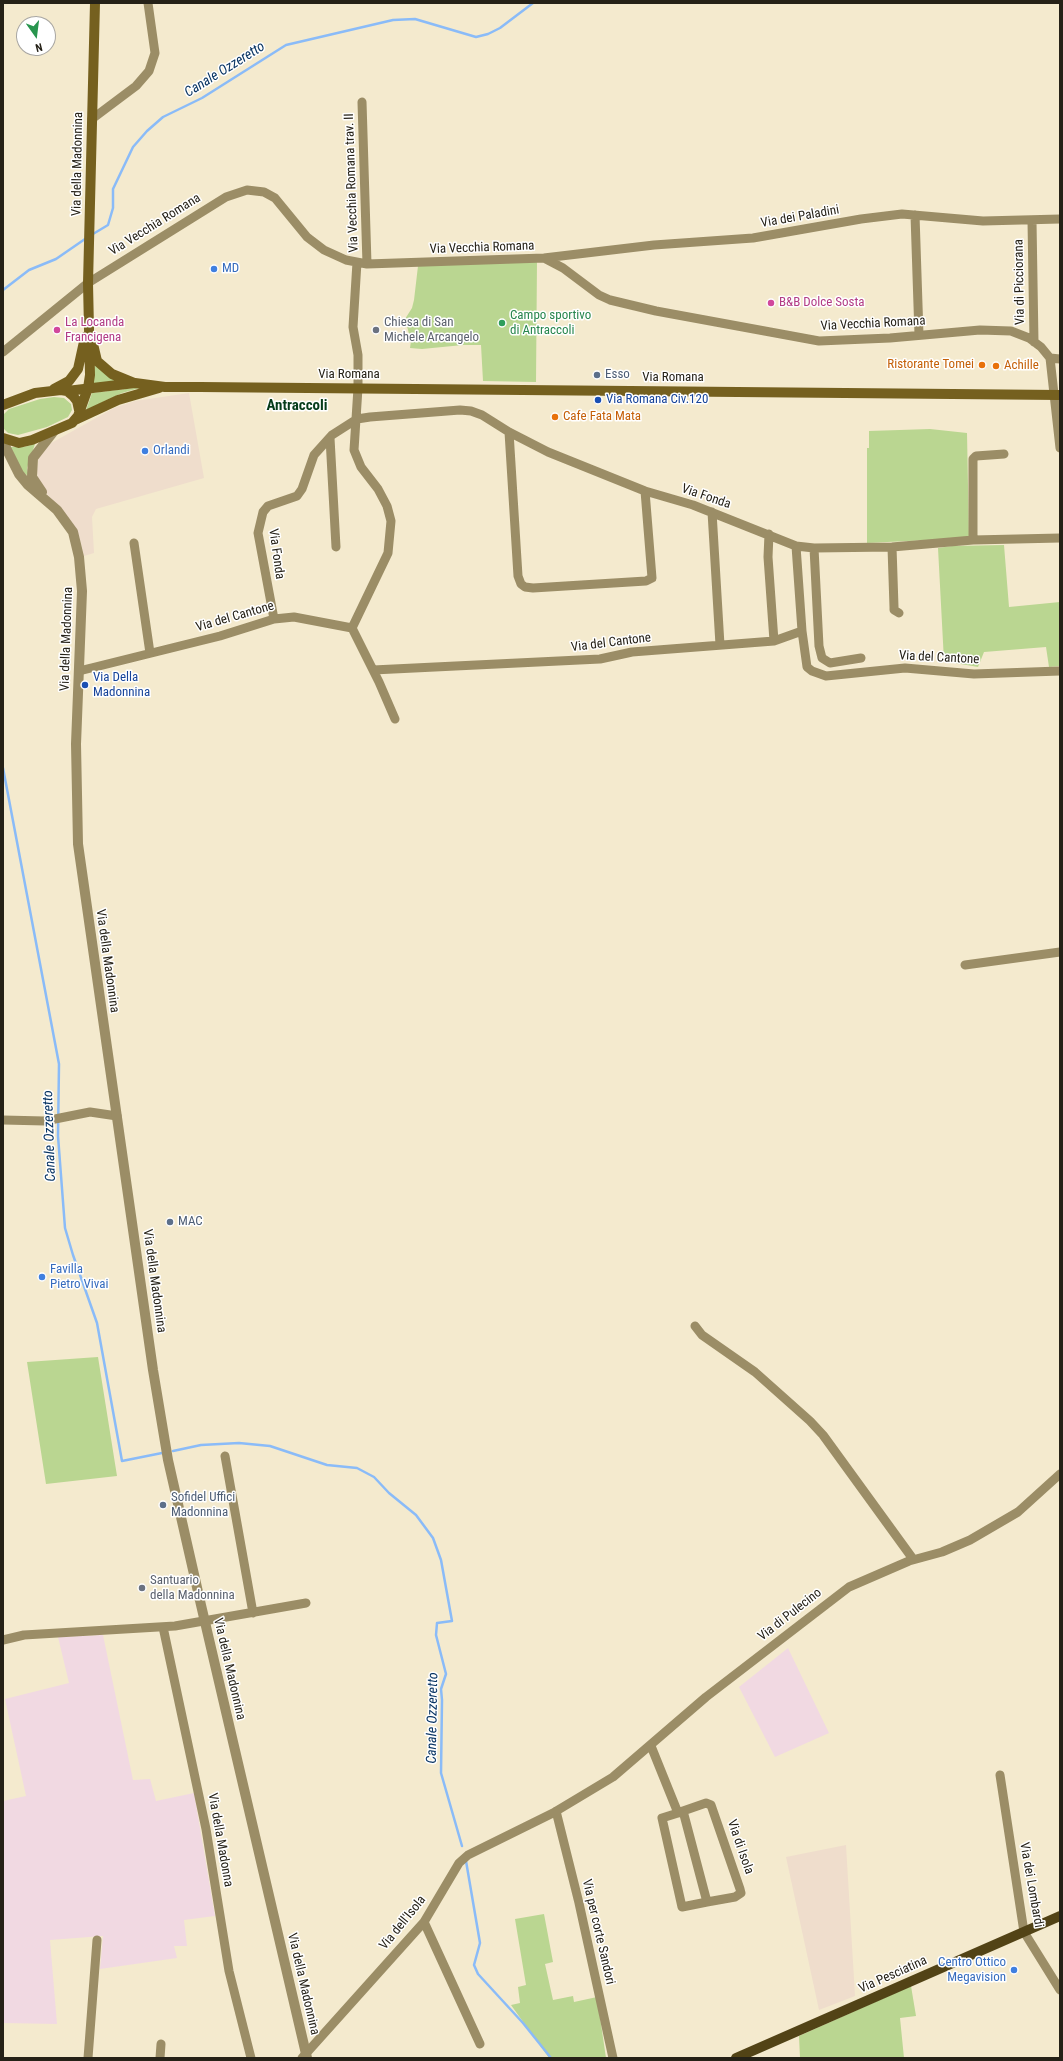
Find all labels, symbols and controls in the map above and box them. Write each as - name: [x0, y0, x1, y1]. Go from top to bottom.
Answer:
- north arrow: [16, 16, 56, 56]
- water label: Canale Ozzeretto: [182, 39, 268, 101]
- text: N: [34, 40, 44, 54]
- street label: Via della Madonnina: [69, 112, 87, 216]
- street label: Via Vecchia Romana trav. II: [342, 113, 362, 253]
- street label: Via Vecchia Romana: [106, 191, 204, 259]
- street label: Via dei Paladini: [760, 202, 840, 232]
- street label: Via Vecchia Romana: [429, 238, 535, 258]
- street label: Via di Picciorana: [1011, 239, 1029, 325]
- place label: MD: [222, 261, 239, 277]
- marker: MD: [209, 264, 219, 274]
- place label: B&B Dolce Sosta: [779, 295, 865, 311]
- marker: B&B Dolce Sosta: [766, 298, 776, 308]
- place label: Campo sportivo di Antraccoli: [510, 308, 591, 339]
- street label: Via Vecchia Romana: [820, 313, 926, 335]
- place label: La Locanda Francigena: [65, 315, 124, 346]
- place label: Chiesa di San Michele Arcangelo: [384, 315, 479, 346]
- marker: Campo sportivo di Antraccoli: [497, 318, 507, 328]
- marker: La Locanda Francigena: [52, 325, 62, 335]
- marker: Chiesa di San Michele Arcangelo: [371, 325, 381, 335]
- place label: Ristorante Tomei: [887, 357, 974, 373]
- place label: Achille: [1004, 358, 1039, 374]
- marker: Ristorante Tomei: [977, 360, 987, 370]
- marker: Achille: [991, 361, 1001, 371]
- street label: Via Romana: [318, 367, 380, 383]
- place label: Esso: [605, 367, 630, 383]
- marker: Esso: [592, 370, 602, 380]
- street label: Via Romana: [642, 370, 704, 386]
- place label: Via Romana Civ.120: [606, 392, 708, 408]
- marker: Via Romana Civ.120: [593, 395, 603, 405]
- district label: Antraccoli: [266, 397, 328, 415]
- place label: Cafe Fata Mata: [563, 409, 641, 425]
- marker: Cafe Fata Mata: [550, 412, 560, 422]
- place label: Orlandi: [153, 443, 190, 459]
- marker: Orlandi: [140, 446, 150, 456]
- street label: Via Fonda: [679, 481, 733, 513]
- street label: Via Fonda: [265, 528, 287, 580]
- street label: Via della Madonnina: [57, 587, 77, 691]
- street label: Via del Cantone: [194, 598, 276, 636]
- street label: Via del Cantone: [570, 630, 652, 656]
- street label: Via del Cantone: [898, 648, 980, 668]
- place label: Via Della Madonnina: [93, 670, 150, 701]
- marker: Via Della Madonnina: [80, 680, 90, 690]
- street label: Via della Madonnina: [92, 908, 122, 1014]
- water label: Canale Ozzeretto: [40, 1090, 60, 1182]
- place label: MAC: [178, 1214, 203, 1230]
- marker: MAC: [165, 1217, 175, 1227]
- street label: Via della Madonnina: [139, 1228, 169, 1334]
- place label: Favilla Pietro Vivai: [50, 1262, 108, 1293]
- marker: Favilla Pietro Vivai: [37, 1272, 47, 1282]
- place label: Sofidel Uffici Madonnina: [171, 1490, 235, 1521]
- marker: Sofidel Uffici Madonnina: [158, 1500, 168, 1510]
- place label: Santuario della Madonnina: [150, 1573, 235, 1604]
- marker: Santuario della Madonnina: [137, 1583, 147, 1593]
- street label: Via di Pulecino: [755, 1585, 825, 1645]
- street label: Via della Madonnina: [210, 1616, 248, 1722]
- water label: Canale Ozzeretto: [424, 1672, 442, 1764]
- street label: Via della Madonna: [204, 1792, 236, 1888]
- street label: Via di Isola: [723, 1818, 757, 1876]
- street label: Via dei Lombardi: [1016, 1841, 1046, 1929]
- street label: Via per corte Sandori: [578, 1878, 618, 1986]
- street label: Via dell'Isola: [376, 1893, 430, 1953]
- street label: Via della Madonnina: [284, 1931, 322, 2037]
- street label: Via Pesciatina: [856, 1953, 930, 1997]
- place label: Centro Ottico Megavision: [938, 1955, 1006, 1986]
- marker: Centro Ottico Megavision: [1009, 1965, 1019, 1975]

